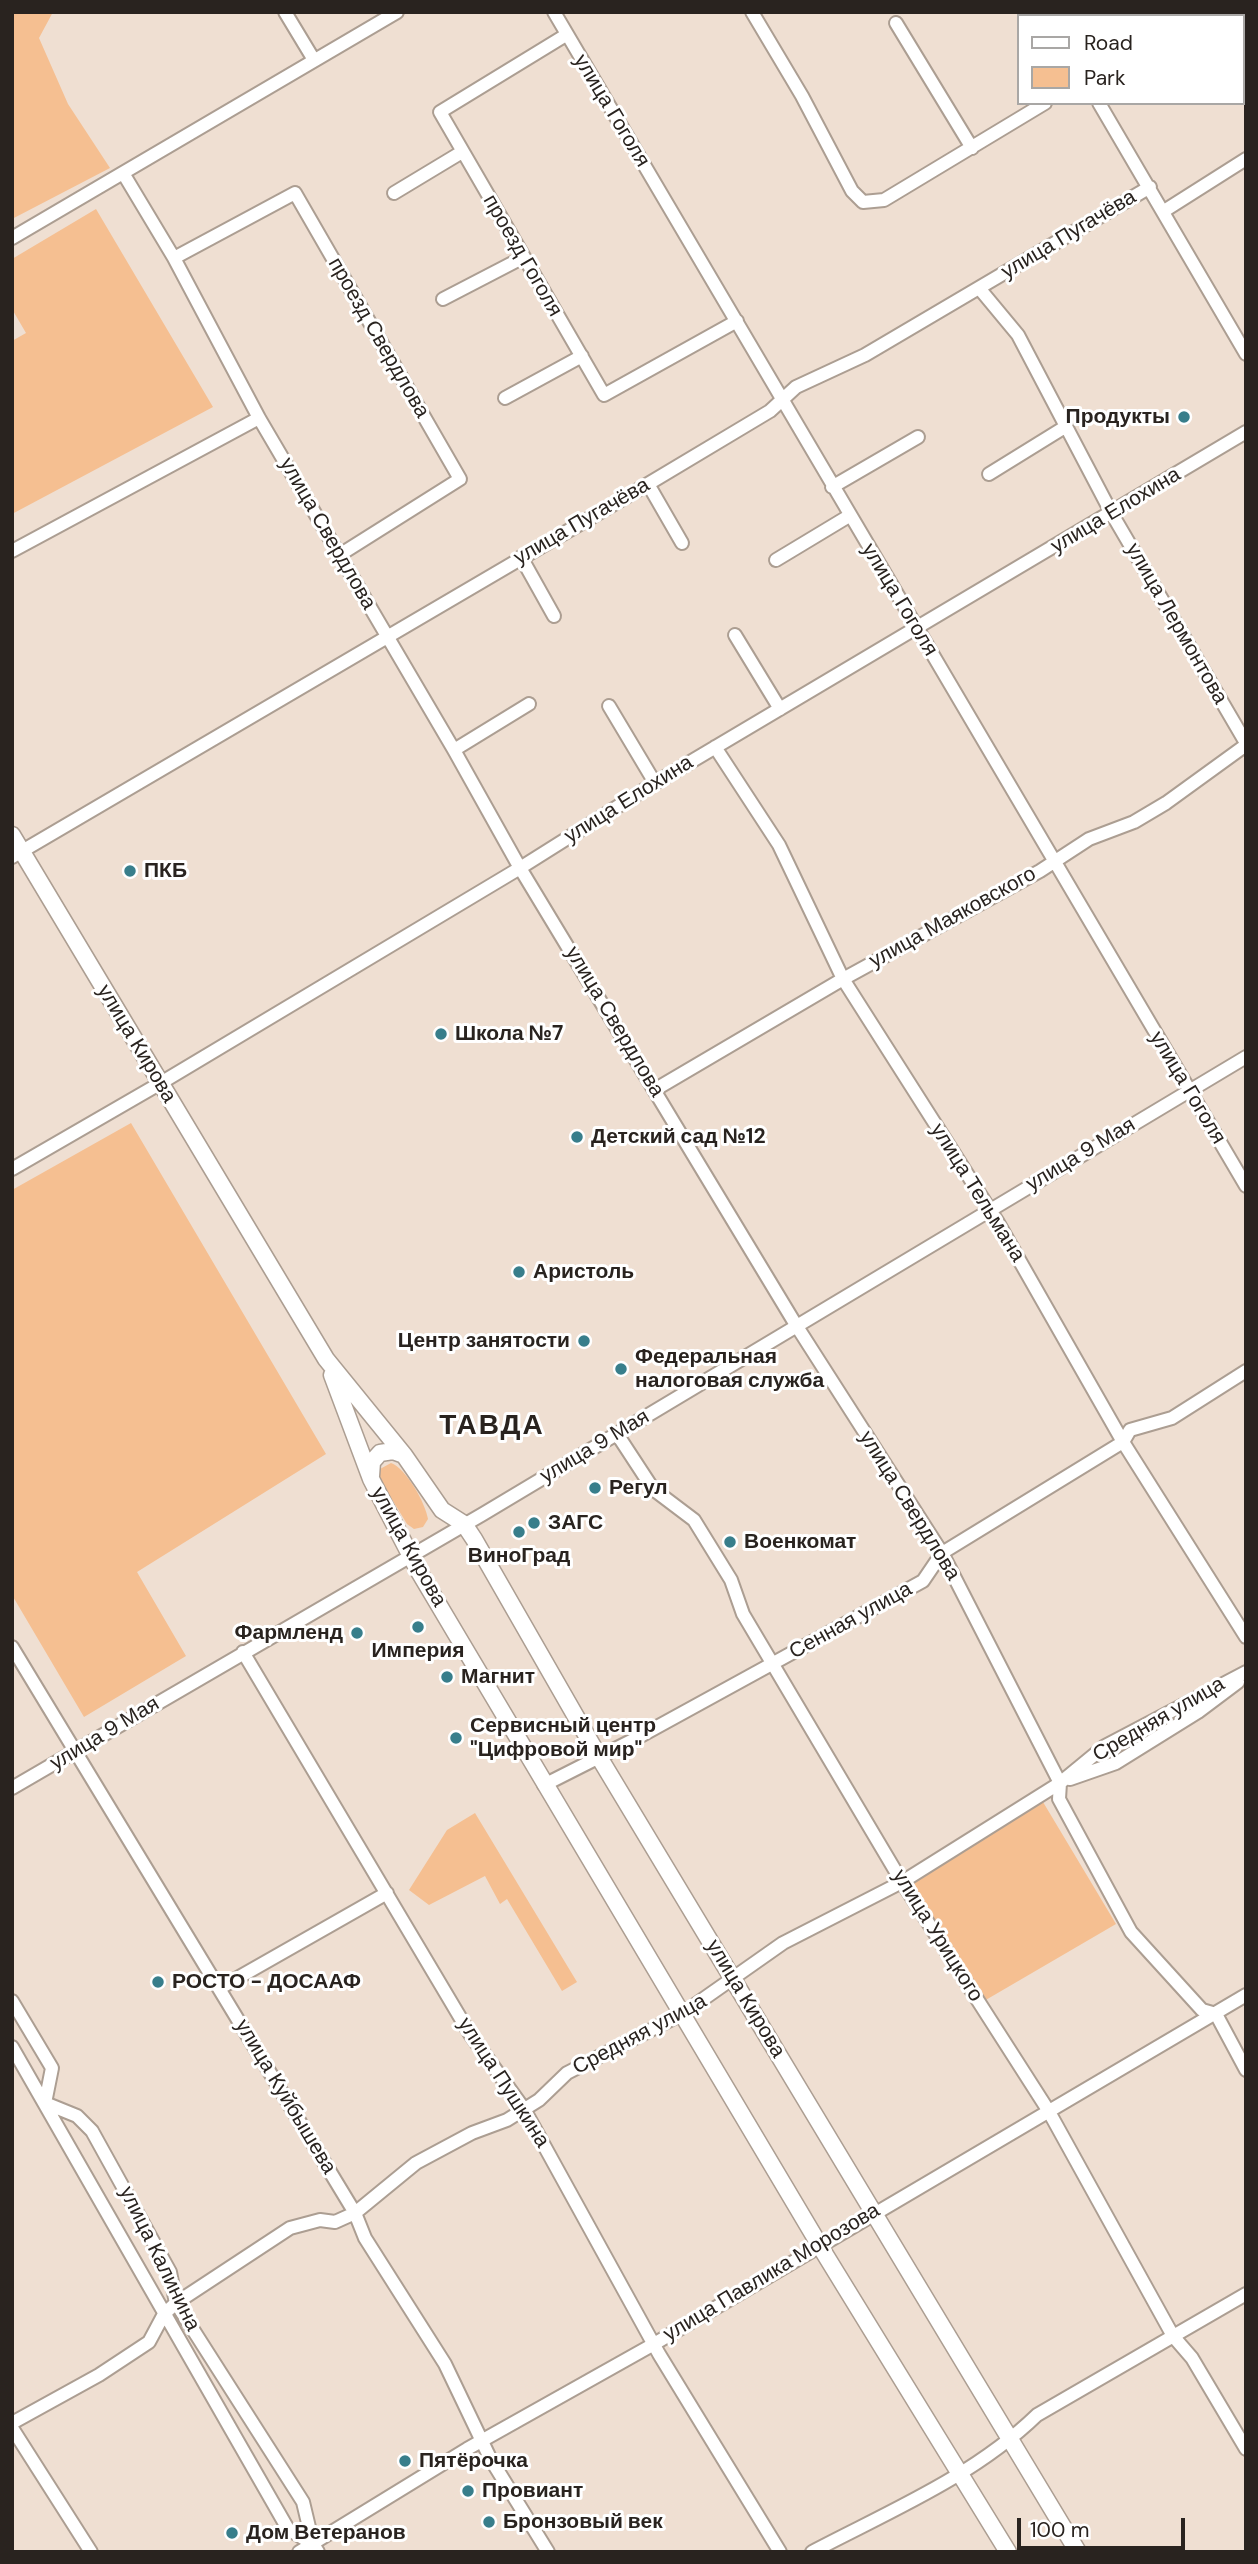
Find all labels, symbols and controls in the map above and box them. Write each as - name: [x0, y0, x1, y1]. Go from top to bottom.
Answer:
- legend: [1016, 14, 1244, 105]
- text: Road: [1084, 29, 1133, 57]
- street label: улица Гоголя: [567, 50, 655, 172]
- text: Park: [1084, 64, 1125, 92]
- street label: улица Пугачёва: [997, 185, 1141, 285]
- street label: проезд Гоголя: [477, 191, 567, 321]
- street label: проезд Свердлова: [322, 253, 434, 423]
- place label: Продукты: [1066, 404, 1170, 430]
- marker: Продукты: [1176, 409, 1192, 425]
- street label: улица Свердлова: [273, 454, 381, 614]
- street label: улица Елохина: [1047, 462, 1185, 560]
- street label: улица Пугачёва: [510, 473, 654, 571]
- street label: улица Гоголя: [855, 539, 943, 661]
- street label: улица Лермонтова: [1120, 539, 1232, 709]
- street label: улица Елохина: [560, 750, 698, 850]
- place label: ПКБ: [144, 858, 187, 884]
- street label: улица Маяковского: [865, 862, 1041, 974]
- marker: ПКБ: [122, 863, 138, 879]
- street label: улица Свердлова: [559, 942, 669, 1102]
- street label: улица Кирова: [91, 980, 181, 1108]
- place label: Школа №7: [455, 1021, 563, 1047]
- marker: Школа №7: [433, 1026, 449, 1042]
- street label: улица Гоголя: [1143, 1027, 1231, 1149]
- street label: улица 9 Мая: [1022, 1113, 1140, 1197]
- street label: улица Тельмана: [924, 1119, 1030, 1267]
- place label: Детский сад №12: [591, 1124, 766, 1150]
- marker: Детский сад №12: [569, 1129, 585, 1145]
- place label: Аристоль: [533, 1259, 634, 1285]
- marker: Аристоль: [511, 1264, 527, 1280]
- place label: Центр занятости: [398, 1328, 570, 1354]
- marker: Центр занятости: [576, 1333, 592, 1349]
- place label: Федеральная налоговая служба: [635, 1344, 824, 1394]
- marker: Федеральная налоговая служба: [613, 1361, 629, 1377]
- street label: улица 9 Мая: [536, 1405, 654, 1489]
- district label: ТАВДА: [440, 1410, 544, 1444]
- street label: улица Свердлова: [853, 1427, 965, 1585]
- place label: Регул: [609, 1475, 668, 1501]
- marker: Регул: [587, 1480, 603, 1496]
- street label: улица Кирова: [365, 1483, 451, 1611]
- place label: ЗАГС: [548, 1510, 603, 1536]
- marker: ЗАГС: [526, 1515, 542, 1531]
- marker: ВиноГрад: [511, 1524, 527, 1540]
- place label: Военкомат: [744, 1529, 856, 1555]
- marker: Военкомат: [722, 1534, 738, 1550]
- place label: ВиноГрад: [468, 1543, 570, 1569]
- street label: Сенная улица: [785, 1577, 917, 1665]
- marker: Империя: [410, 1619, 426, 1635]
- place label: Фармленд: [235, 1620, 343, 1646]
- marker: Фармленд: [349, 1625, 365, 1641]
- place label: Империя: [372, 1638, 464, 1664]
- place label: Магнит: [461, 1664, 535, 1690]
- marker: Магнит: [439, 1669, 455, 1685]
- street label: Средняя улица: [1089, 1672, 1229, 1768]
- street label: улица 9 Мая: [46, 1692, 164, 1776]
- place label: Сервисный центр "Цифровой мир": [470, 1713, 656, 1763]
- marker: Сервисный центр "Цифровой мир": [448, 1730, 464, 1746]
- street label: улица Урицкого: [886, 1865, 988, 2007]
- street label: улица Кирова: [700, 1935, 790, 2063]
- place label: РОСТО - ДОСААФ: [172, 1969, 361, 1995]
- marker: РОСТО - ДОСААФ: [150, 1974, 166, 1990]
- street label: Средняя улица: [569, 1989, 711, 2081]
- street label: улица Пушкина: [452, 2013, 554, 2153]
- street label: улица Куйбышева: [229, 2015, 341, 2179]
- street label: улица Калинина: [113, 2183, 205, 2335]
- street label: улица Павлика Морозова: [659, 2198, 885, 2348]
- place label: Пятёрочка: [419, 2448, 528, 2474]
- marker: Пятёрочка: [397, 2453, 413, 2469]
- place label: Провиант: [482, 2478, 583, 2504]
- marker: Провиант: [460, 2483, 476, 2499]
- scale bar: [1020, 2504, 1188, 2548]
- place label: Бронзовый век: [503, 2509, 663, 2535]
- marker: Бронзовый век: [481, 2514, 497, 2530]
- text: 100 m: [1030, 2516, 1090, 2544]
- place label: Дом Ветеранов: [246, 2520, 406, 2546]
- marker: Дом Ветеранов: [224, 2525, 240, 2541]

